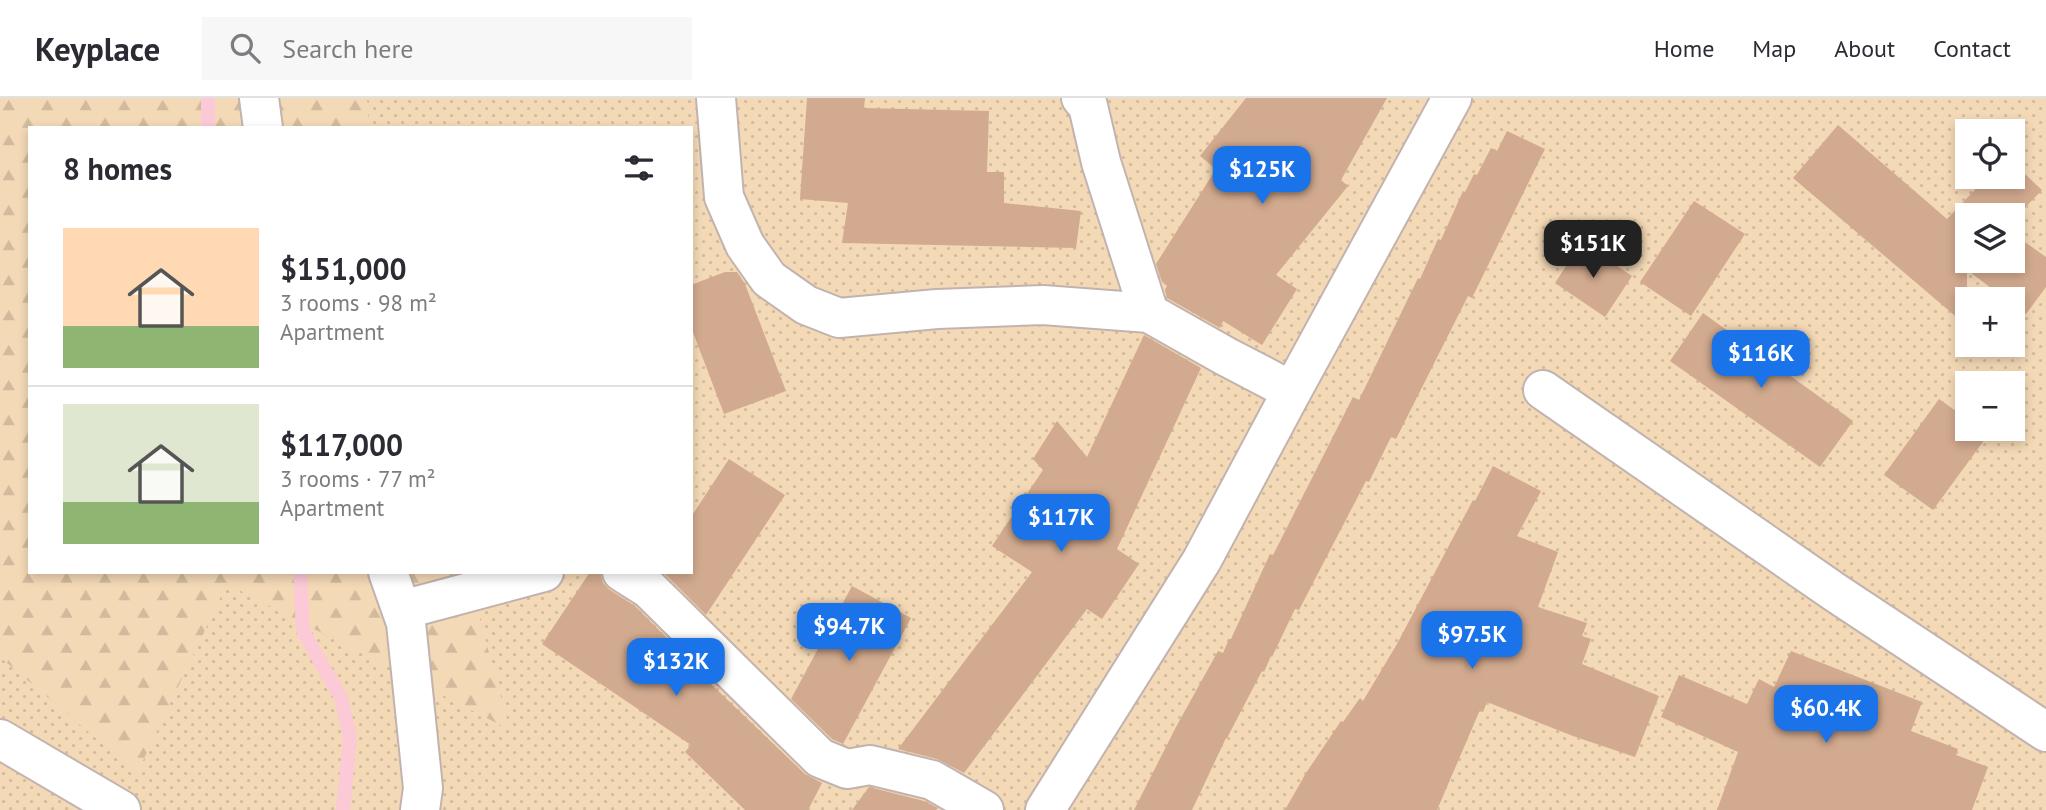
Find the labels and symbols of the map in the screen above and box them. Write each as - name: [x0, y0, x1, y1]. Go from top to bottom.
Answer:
- pin: $125K: [1213, 146, 1311, 206]
- pin: $151K: [1544, 220, 1642, 280]
- pin: $116K: [1712, 330, 1810, 390]
- pin: $117K: [1012, 494, 1110, 554]
- pin: $94.7K: [792, 603, 906, 663]
- pin: $97.5K: [1415, 612, 1529, 671]
- pin: $132K: [627, 638, 725, 698]
- pin: $60.4K: [1769, 686, 1883, 745]

